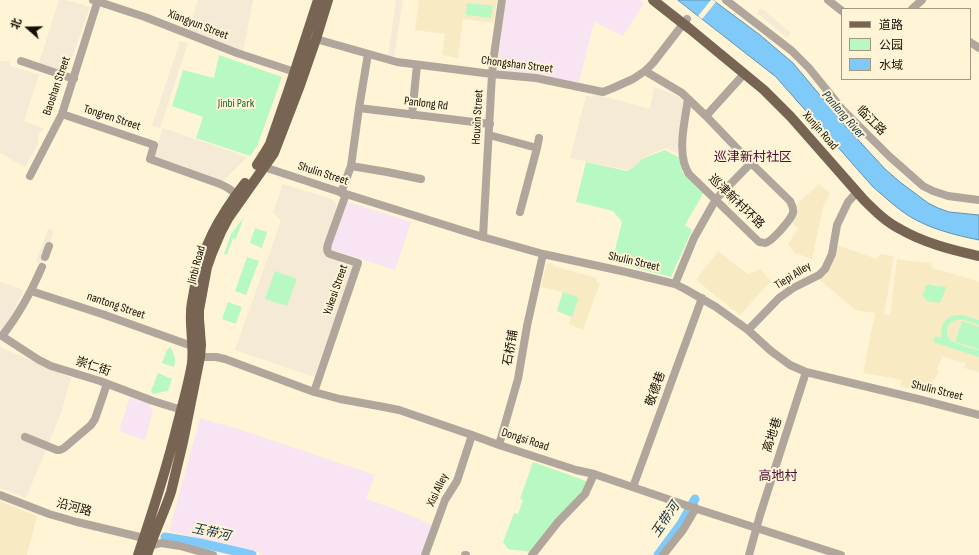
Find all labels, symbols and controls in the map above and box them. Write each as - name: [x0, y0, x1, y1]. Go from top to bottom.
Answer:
- street label: Xiangyun Street: [166, 7, 230, 43]
- north arrow: [8, 8, 48, 48]
- legend: [841, 8, 971, 80]
- text: 北: [8, 16, 24, 31]
- text: 道路: [879, 18, 903, 33]
- text: 公园: [879, 38, 903, 53]
- street label: Chongshan Street: [480, 53, 554, 77]
- street label: Baoshan Street: [40, 55, 74, 117]
- text: 水域: [879, 58, 903, 73]
- water label: Panlong River: [818, 88, 868, 142]
- street label: Houxin Street: [469, 89, 487, 145]
- street label: Panlong Rd: [403, 94, 449, 114]
- park label: Jinbi Park: [218, 97, 254, 111]
- street label: Tongren Street: [82, 102, 142, 134]
- street label: 临江路: [853, 103, 889, 139]
- street label: Xunjin Road: [799, 109, 841, 153]
- district label: 巡津新村社区: [714, 150, 792, 166]
- street label: Shulin Street: [296, 159, 350, 189]
- street label: 巡津新村环路: [705, 172, 767, 232]
- street label: Jinbi Road: [185, 244, 209, 286]
- street label: Shulin Street: [607, 249, 661, 275]
- street label: Tiepi Alley: [772, 259, 814, 293]
- street label: Yukesi Street: [321, 263, 351, 317]
- street label: nantong Street: [85, 289, 147, 323]
- street label: 石桥铺: [501, 329, 521, 367]
- street label: 崇仁街: [74, 355, 112, 379]
- street label: 敬德巷: [643, 370, 669, 408]
- street label: Shulin Street: [910, 378, 964, 404]
- street label: 高地巷: [761, 416, 785, 454]
- street label: Dongsi Road: [499, 426, 551, 454]
- district label: 高地村: [759, 469, 797, 485]
- street label: Xisi Alley: [424, 471, 452, 509]
- street label: 沿河路: [55, 496, 93, 520]
- water label: 玉带河: [649, 499, 683, 541]
- water label: 玉带河: [190, 521, 232, 545]

